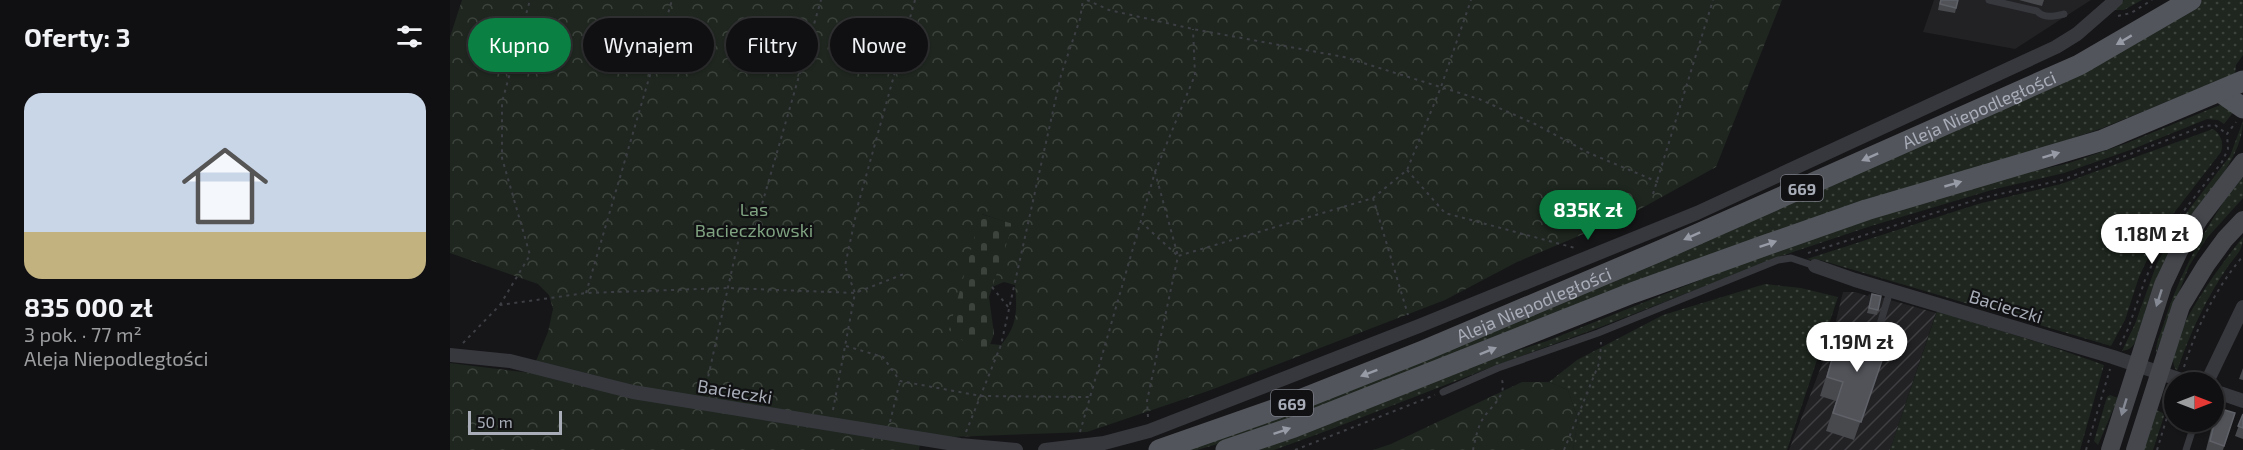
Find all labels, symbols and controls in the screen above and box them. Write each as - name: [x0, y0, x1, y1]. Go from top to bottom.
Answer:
- chip: Kupno: [468, 18, 571, 72]
- chip: Wynajem: [583, 18, 714, 72]
- chip: Filtry: [726, 18, 818, 72]
- chip: Nowe: [830, 18, 928, 72]
- icon: filters: [393, 20, 426, 53]
- text: Oferty: 3: [24, 21, 130, 52]
- one-way arrow: [2116, 35, 2132, 46]
- street label: Aleja Niepodległości: [1898, 66, 2059, 153]
- icon: home: [171, 132, 279, 240]
- one-way arrow: [2043, 150, 2061, 159]
- one-way arrow: [1861, 152, 1879, 162]
- road number: 669: [1781, 175, 1823, 201]
- one-way arrow: [1945, 179, 1963, 188]
- pin: 835K zł: [1533, 190, 1643, 241]
- text: 835K zł: [1553, 197, 1623, 221]
- park label: Las Bacieczkowski: [695, 198, 813, 241]
- pin: 1.18M zł: [2090, 214, 2214, 265]
- text: 1.18M zł: [2115, 221, 2189, 245]
- one-way arrow: [1684, 232, 1701, 241]
- one-way arrow: [1759, 238, 1777, 248]
- street label: Aleja Niepodległości: [1453, 262, 1614, 347]
- street label: Bacieczki: [1967, 284, 2045, 328]
- one-way arrow: [2153, 289, 2163, 307]
- text: 835 000 zł: [24, 291, 153, 322]
- text: 3 pok. · 77 m²: [24, 322, 142, 346]
- pin: 1.19M zł: [1795, 322, 1919, 373]
- text: 1.19M zł: [1820, 329, 1894, 353]
- text: Aleja Niepodległości: [24, 346, 208, 370]
- one-way arrow: [1479, 346, 1497, 356]
- one-way arrow: [1359, 368, 1377, 378]
- north arrow: [2164, 372, 2224, 432]
- map controls: [2164, 372, 2224, 432]
- street label: Bacieczki: [696, 374, 774, 408]
- road number: 669: [1271, 390, 1313, 416]
- one-way arrow: [2118, 398, 2128, 416]
- scale bar: [468, 408, 562, 436]
- text: 50 m: [477, 412, 513, 431]
- one-way arrow: [1273, 426, 1291, 435]

